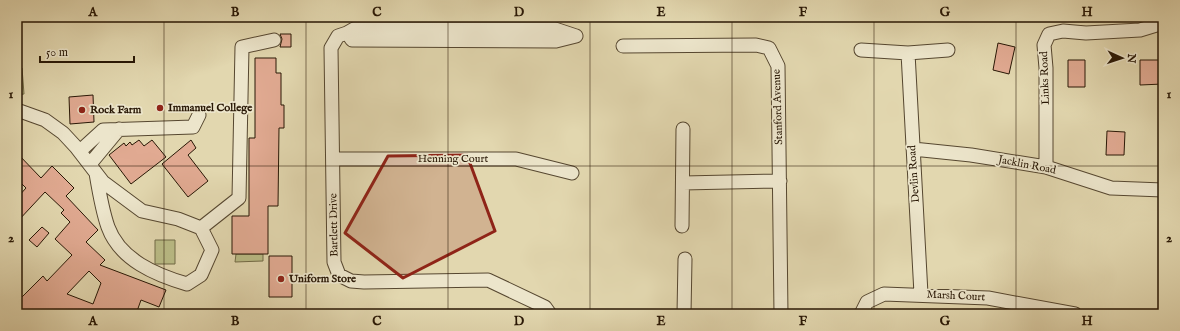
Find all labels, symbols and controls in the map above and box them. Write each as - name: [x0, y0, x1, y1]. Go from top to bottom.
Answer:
- text: A: [88, 4, 99, 21]
- text: B: [231, 4, 240, 21]
- text: C: [372, 4, 382, 21]
- text: D: [514, 4, 525, 21]
- text: E: [656, 4, 666, 21]
- text: F: [799, 4, 808, 21]
- text: G: [940, 4, 951, 21]
- text: H: [1081, 4, 1093, 21]
- scale bar: [40, 38, 134, 64]
- north arrow: [1102, 38, 1142, 78]
- text: 50 m: [46, 45, 68, 60]
- street label: Links Road: [1037, 51, 1053, 105]
- text: N: [1124, 52, 1138, 64]
- street label: Stanford Avenue: [770, 69, 786, 145]
- text: 1: [9, 86, 14, 103]
- text: 1: [1167, 86, 1172, 103]
- place label: Immanuel College: [168, 101, 252, 115]
- place label: Rock Farm: [90, 103, 142, 117]
- marker: Immanuel College: [155, 103, 165, 113]
- marker: Rock Farm: [77, 105, 87, 115]
- street label: Devlin Road: [905, 145, 923, 203]
- street label: Henning Court: [418, 152, 488, 166]
- street label: Jacklin Road: [995, 152, 1057, 177]
- street label: Bartlett Drive: [326, 193, 342, 257]
- text: 2: [8, 230, 14, 247]
- text: 2: [1166, 230, 1172, 247]
- place label: Uniform Store: [288, 272, 356, 286]
- marker: Uniform Store: [276, 274, 286, 284]
- street label: Marsh Court: [926, 287, 986, 305]
- text: A: [88, 313, 99, 330]
- text: B: [231, 313, 240, 330]
- text: C: [372, 313, 382, 330]
- text: D: [514, 313, 525, 330]
- text: E: [656, 313, 666, 330]
- text: F: [799, 313, 808, 330]
- text: G: [940, 313, 951, 330]
- text: H: [1081, 313, 1093, 330]

